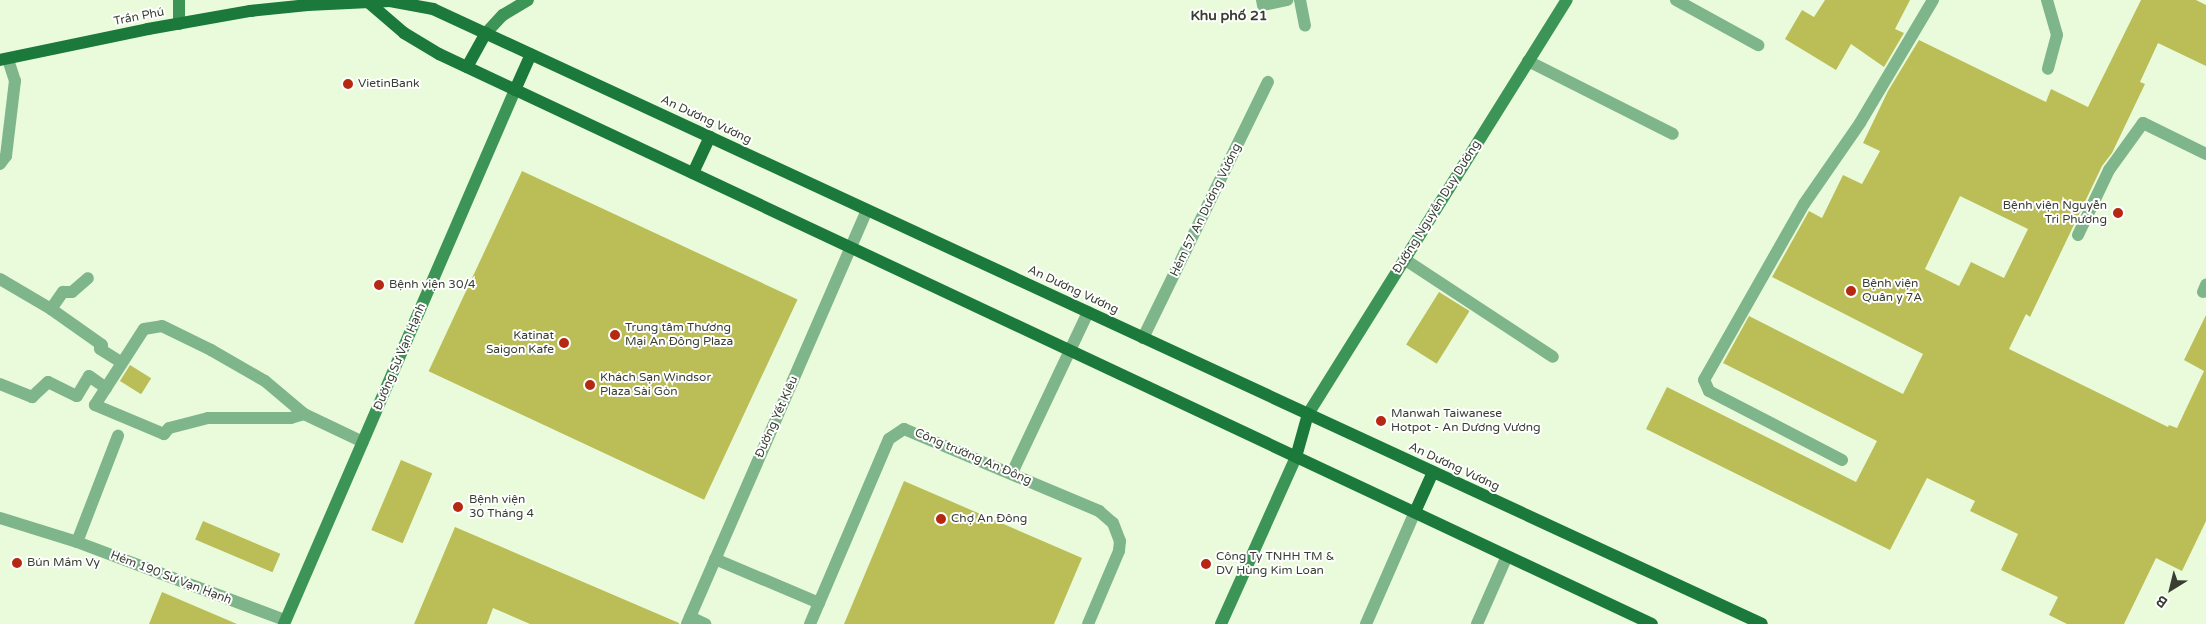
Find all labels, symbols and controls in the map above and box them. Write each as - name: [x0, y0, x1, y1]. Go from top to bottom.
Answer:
- street label: Trần Phú: [113, 5, 165, 29]
- district label: Khu phố 21: [1190, 8, 1268, 24]
- place label: VietinBank: [358, 77, 420, 91]
- marker: VietinBank: [342, 78, 354, 90]
- street label: An Dương Vương: [658, 93, 754, 147]
- street label: Đường Nguyễn Duy Dương: [1390, 138, 1484, 276]
- street label: Hẻm 57 An Dương Vương: [1167, 141, 1245, 279]
- place label: Bệnh viện Nguyễn Tri Phương: [2003, 199, 2107, 227]
- marker: Bệnh viện Nguyễn Tri Phương: [2111, 206, 2125, 220]
- street label: An Dương Vương: [1025, 263, 1121, 317]
- place label: Bệnh viện Quân y 7A: [1862, 277, 1922, 305]
- place label: Bệnh viện 30/4: [389, 278, 476, 292]
- marker: Bệnh viện 30/4: [373, 279, 385, 291]
- marker: Bệnh viện Quân y 7A: [1844, 284, 1858, 298]
- street label: Đường Sư Vạn Hạnh: [371, 301, 429, 413]
- place label: Trung tâm Thương Mại An Đông Plaza: [625, 321, 733, 349]
- place label: Katinat Saigon Kafe: [486, 329, 554, 357]
- marker: Trung tâm Thương Mại An Đông Plaza: [609, 329, 621, 341]
- marker: Katinat Saigon Kafe: [558, 337, 570, 349]
- place label: Khách Sạn Windsor Plaza Sài Gòn: [600, 371, 711, 399]
- street label: Đường Yết Kiêu: [753, 374, 801, 460]
- marker: Khách Sạn Windsor Plaza Sài Gòn: [584, 379, 596, 391]
- place label: Manwah Taiwanese Hotpot - An Dương Vương: [1391, 407, 1541, 435]
- marker: Manwah Taiwanese Hotpot - An Dương Vương: [1375, 415, 1387, 427]
- street label: Công trường An Đông: [912, 426, 1034, 488]
- street label: An Dương Vương: [1406, 440, 1502, 494]
- place label: Bệnh viện 30 Tháng 4: [469, 493, 534, 521]
- marker: Bệnh viện 30 Tháng 4: [451, 500, 465, 514]
- place label: Chợ An Đông: [951, 512, 1027, 526]
- marker: Chợ An Đông: [935, 513, 947, 525]
- street label: Hẻm 190 Sư Vạn Hạnh: [108, 548, 234, 608]
- place label: Công Ty TNHH TM & DV Hùng Kim Loan: [1216, 550, 1334, 578]
- place label: Bún Mắm Vy: [27, 556, 100, 570]
- marker: Bún Mắm Vy: [11, 557, 23, 569]
- marker: Công Ty TNHH TM & DV Hùng Kim Loan: [1200, 558, 1212, 570]
- north arrow: [2146, 564, 2196, 614]
- text: B: [2153, 592, 2171, 611]

